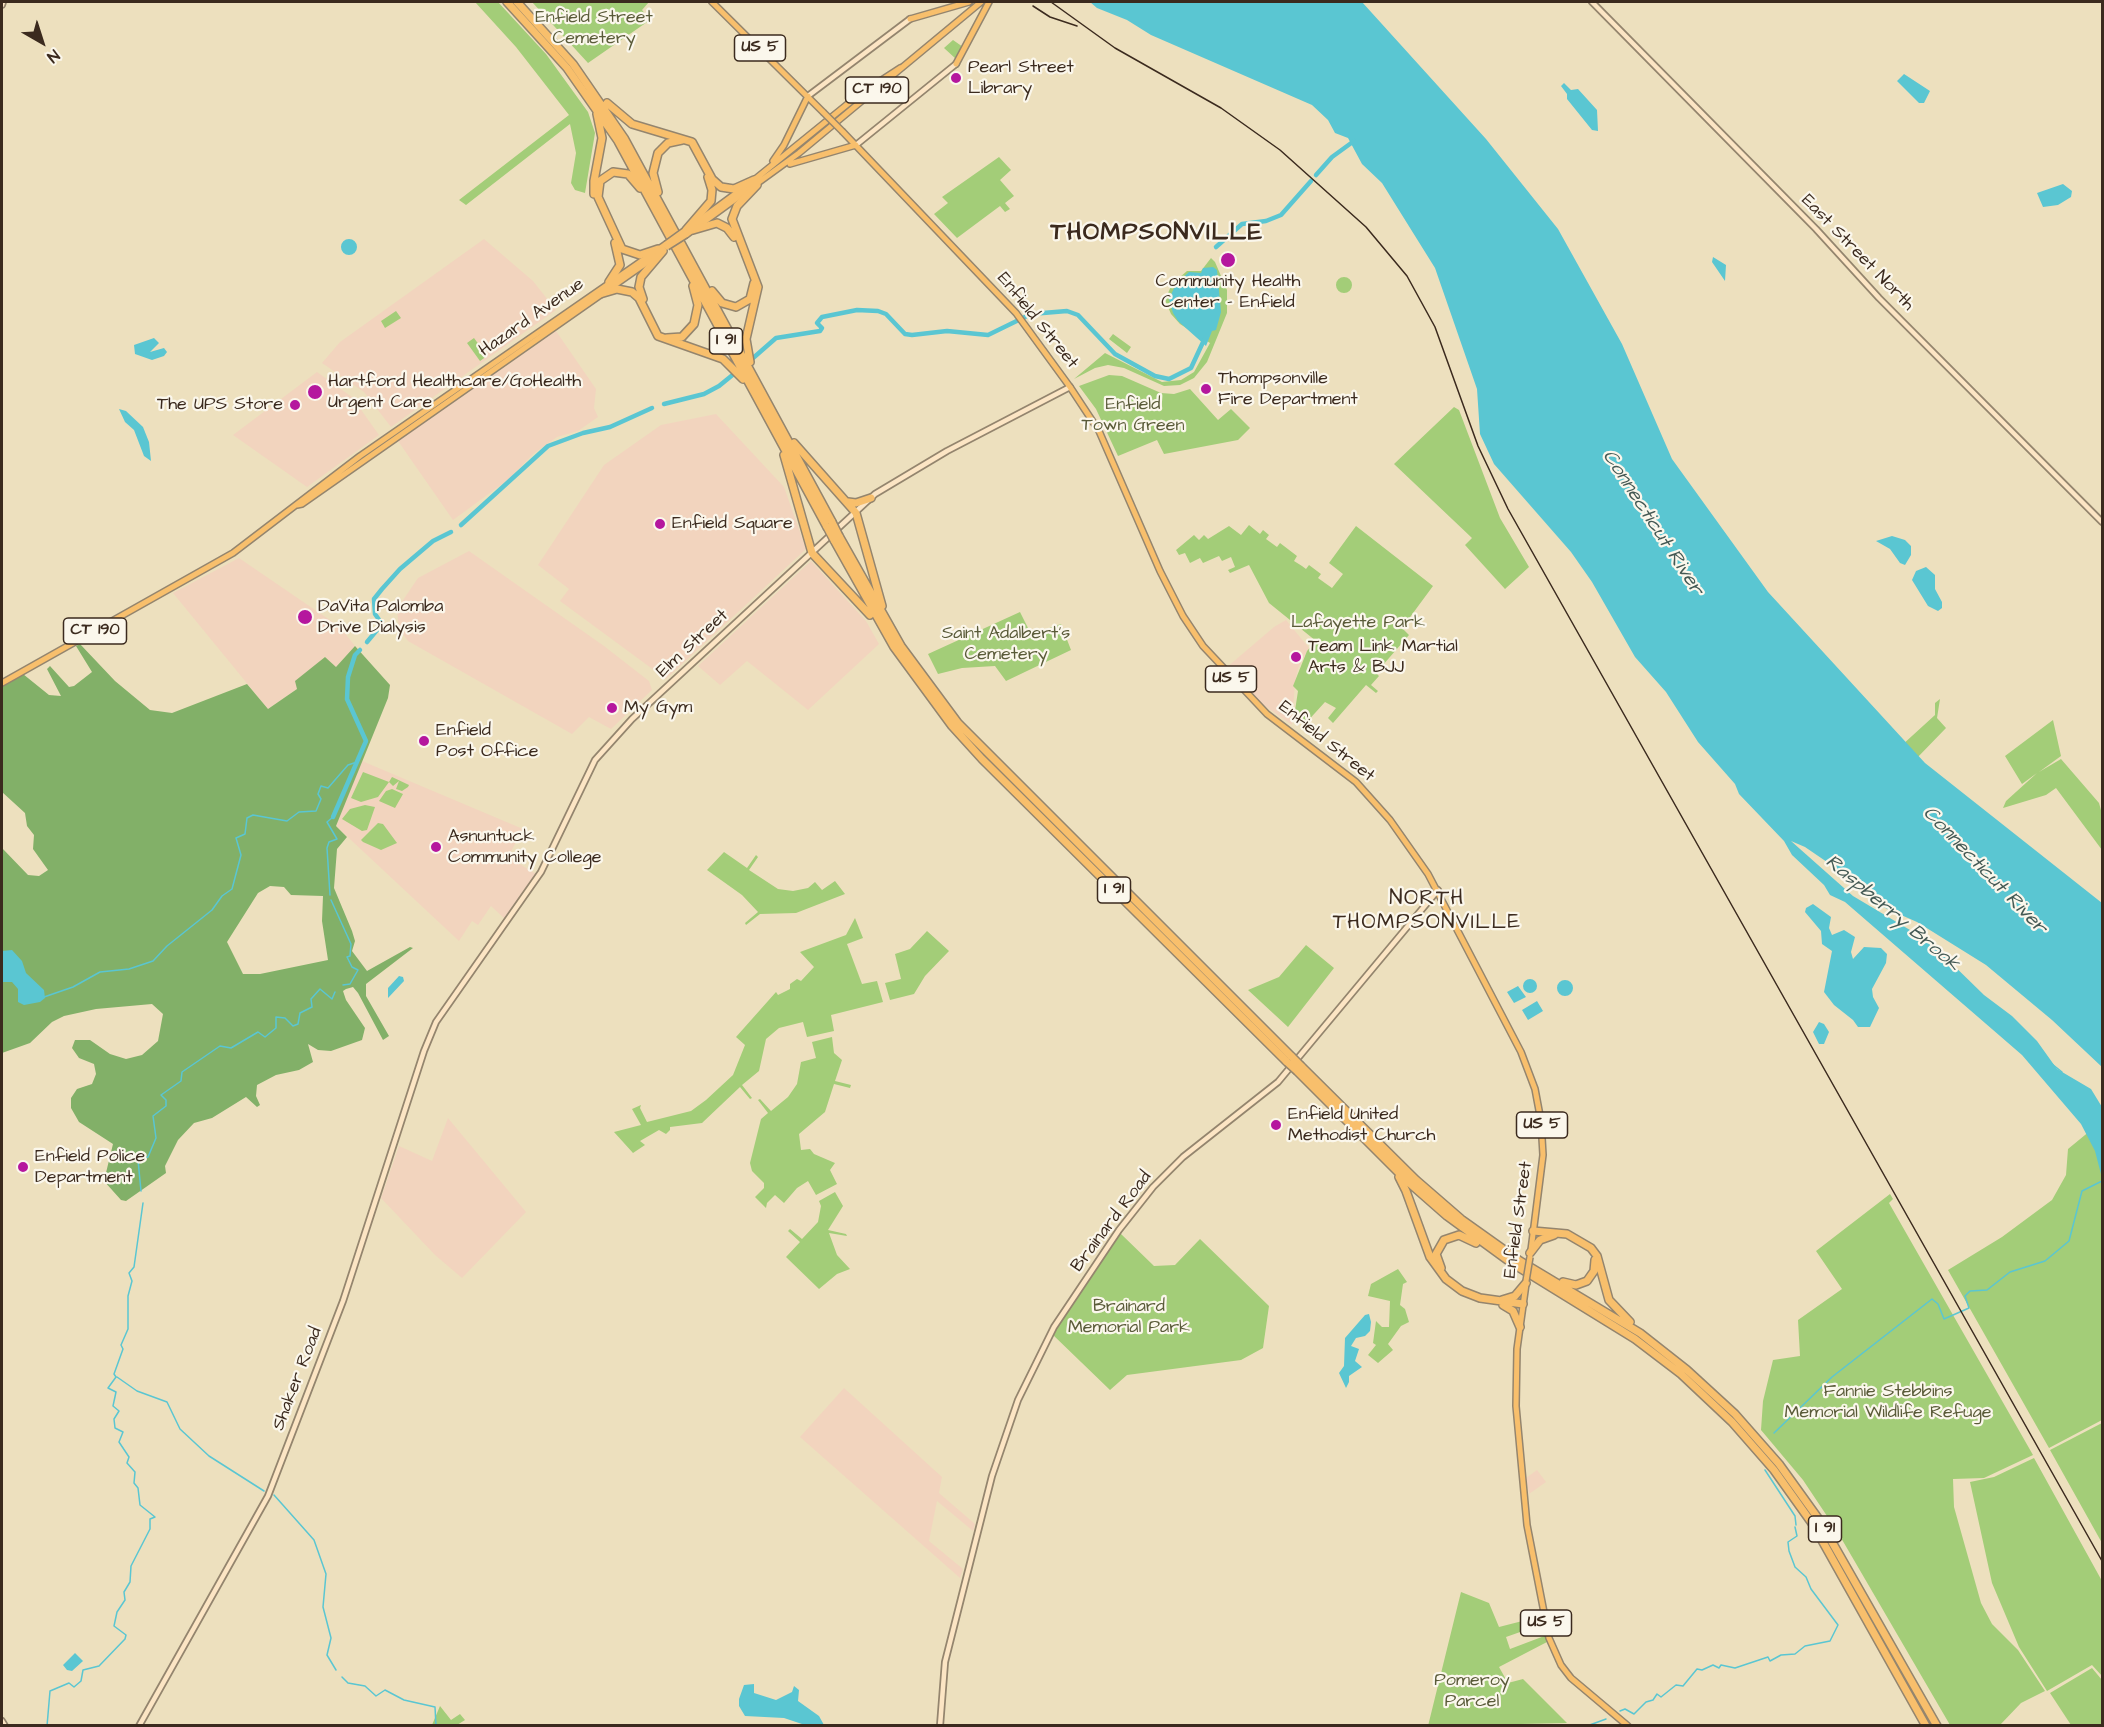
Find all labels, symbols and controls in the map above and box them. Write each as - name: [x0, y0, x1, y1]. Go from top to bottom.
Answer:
- park label: Enfield Street Cemetery: [535, 7, 653, 50]
- north arrow: [12, 12, 72, 72]
- road number: US 5: [734, 35, 786, 61]
- text: N: [43, 44, 64, 68]
- place label: Pearl Street Library: [968, 57, 1074, 100]
- marker: Pearl Street Library: [949, 71, 963, 85]
- road number: CT 190: [846, 77, 908, 103]
- street label: East Street North: [1796, 190, 1918, 316]
- district label: THOMPSONVILLE: [1051, 220, 1263, 248]
- marker: Community Health Center - Enfield: [1219, 251, 1237, 269]
- street label: Enfield Street: [992, 269, 1082, 373]
- place label: Community Health Center - Enfield: [1156, 271, 1300, 314]
- street label: Hazard Avenue: [475, 274, 589, 362]
- road number: I 91: [710, 328, 742, 354]
- place label: Thompsonville Fire Department: [1218, 368, 1358, 410]
- place label: Hartford Healthcare/GoHealth Urgent Care: [328, 371, 581, 413]
- marker: Thompsonville Fire Department: [1199, 382, 1213, 396]
- marker: Hartford Healthcare/GoHealth Urgent Care: [306, 383, 324, 401]
- place label: The UPS Store: [157, 394, 283, 416]
- park label: Enfield Town Green: [1082, 394, 1184, 436]
- marker: The UPS Store: [288, 398, 302, 412]
- water label: Connecticut River: [1596, 446, 1708, 600]
- place label: Enfield Square: [672, 513, 793, 535]
- marker: Enfield Square: [653, 517, 667, 531]
- place label: DaVita Palomba Drive Dialysis: [318, 596, 443, 638]
- street label: Elm Street: [653, 605, 733, 683]
- marker: DaVita Palomba Drive Dialysis: [296, 608, 314, 626]
- park label: Lafayette Park: [1291, 612, 1425, 634]
- road number: CT 190: [64, 618, 127, 644]
- park label: Saint Adalbert's Cemetery: [942, 623, 1070, 666]
- place label: Team Link Martial Arts & BJJ: [1308, 636, 1458, 678]
- marker: Team Link Martial Arts & BJJ: [1289, 650, 1303, 664]
- road number: US 5: [1206, 666, 1256, 692]
- place label: My Gym: [624, 697, 692, 719]
- street label: Enfield Street: [1274, 697, 1378, 787]
- marker: My Gym: [605, 701, 619, 715]
- place label: Enfield Post Office: [436, 720, 538, 762]
- marker: Enfield Post Office: [417, 734, 431, 748]
- water label: Connecticut River: [1917, 802, 2051, 940]
- place label: Asnuntuck Community College: [448, 826, 601, 868]
- marker: Asnuntuck Community College: [429, 840, 443, 854]
- water label: Raspberry Brook: [1820, 851, 1964, 977]
- road number: I 91: [1098, 877, 1130, 903]
- district label: NORTH THOMPSONVILLE: [1333, 887, 1521, 937]
- place label: Enfield United Methodist Church: [1288, 1104, 1435, 1146]
- road number: US 5: [1516, 1112, 1568, 1138]
- marker: Enfield United Methodist Church: [1269, 1118, 1283, 1132]
- place label: Enfield Police Department: [35, 1146, 145, 1188]
- marker: Enfield Police Department: [16, 1160, 30, 1174]
- street label: Enfield Street: [1500, 1160, 1538, 1280]
- street label: Brainard Road: [1067, 1167, 1157, 1277]
- park label: Brainard Memorial Park: [1068, 1296, 1190, 1338]
- street label: Shaker Road: [268, 1324, 328, 1434]
- park label: Fannie Stebbins Memorial Wildlife Refuge: [1785, 1381, 1991, 1424]
- road number: I 91: [1808, 1516, 1842, 1542]
- road number: US 5: [1520, 1610, 1572, 1636]
- park label: Pomeroy Parcel: [1434, 1670, 1510, 1712]

